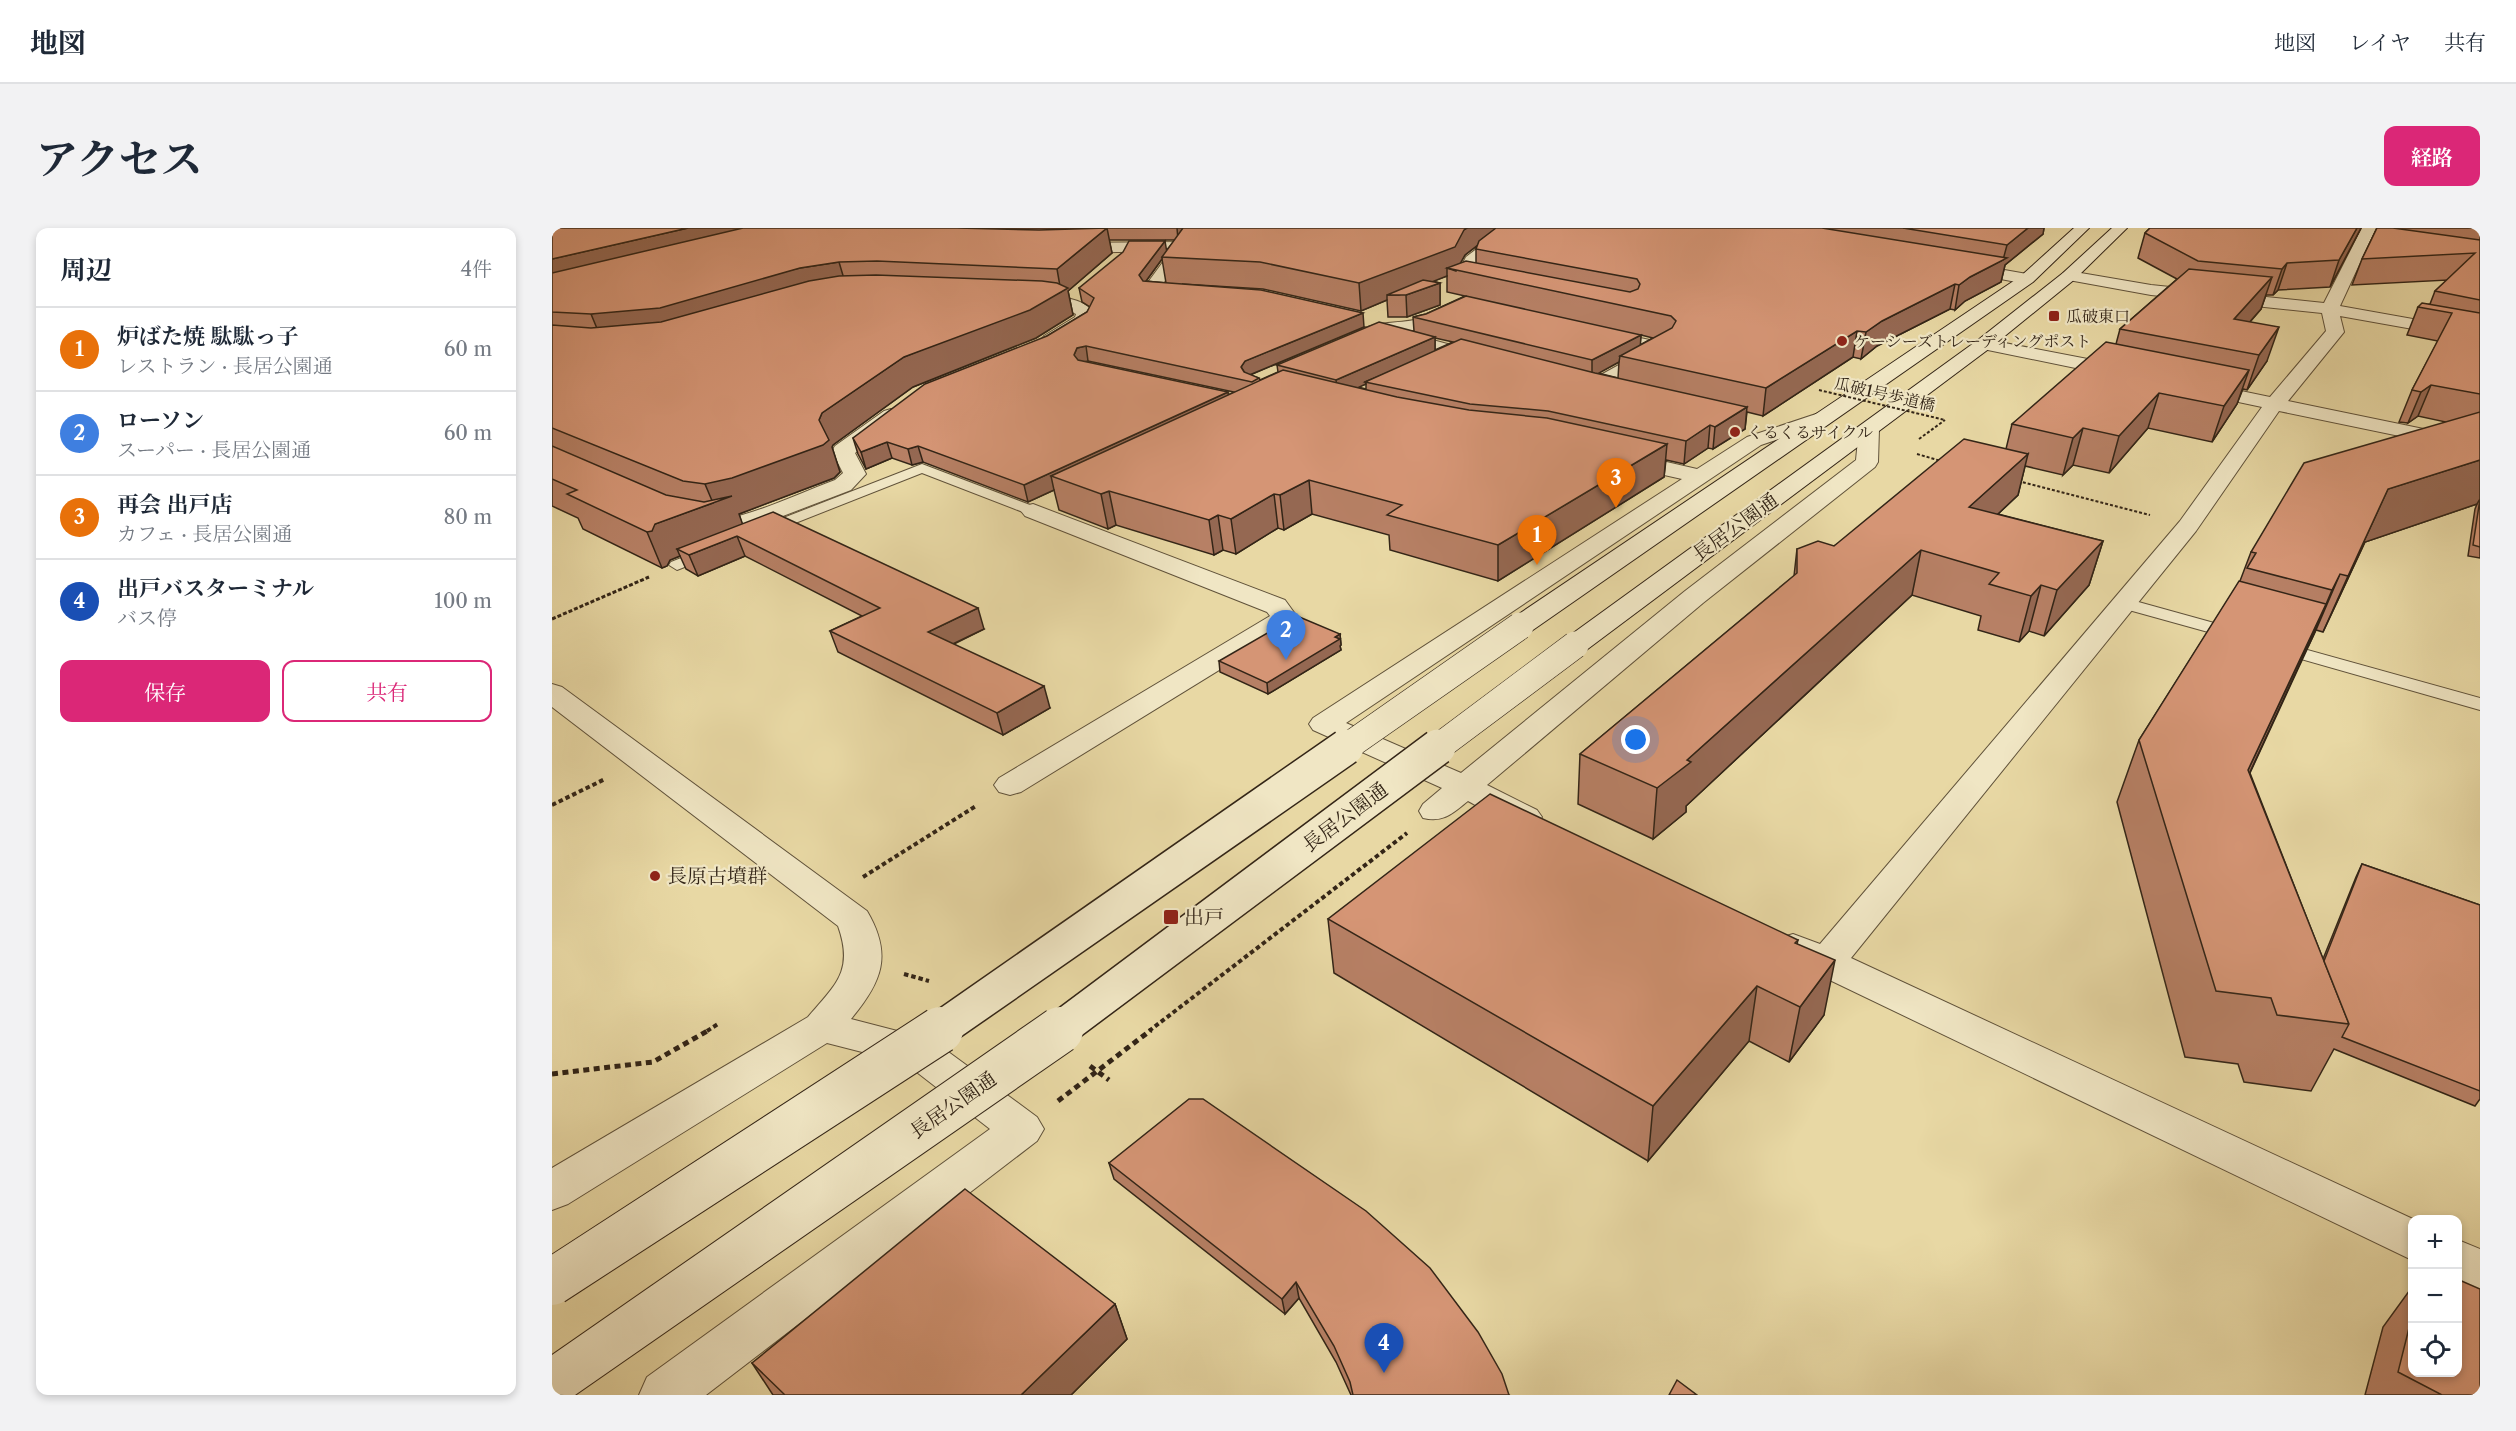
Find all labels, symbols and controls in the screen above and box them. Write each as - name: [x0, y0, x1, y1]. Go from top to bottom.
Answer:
- text: 地図: [30, 26, 86, 60]
- text: 地図: [2274, 30, 2316, 55]
- text: レイヤ: [2349, 30, 2411, 55]
- text: 共有: [2444, 30, 2486, 55]
- button: 経路: [2384, 126, 2480, 186]
- text: アクセス: [36, 133, 203, 185]
- text: 周辺: [60, 254, 112, 286]
- text: 4件: [460, 257, 492, 281]
- place label: 瓜破東口: [2066, 306, 2130, 326]
- marker: 瓜破東口: [2047, 309, 2061, 323]
- text: 炉ばた焼 駄駄っ子: [117, 323, 299, 350]
- place label: ケーシーズトレーディングポスト: [1854, 331, 2091, 351]
- marker: ケーシーズトレーディングポスト: [1835, 334, 1849, 348]
- text: 1: [75, 337, 84, 361]
- text: 60 m: [444, 337, 492, 361]
- text: レストラン · 長居公園通: [117, 354, 333, 378]
- street label: 瓜破1号歩道橋: [1833, 373, 1937, 415]
- text: ローソン: [117, 407, 204, 434]
- text: 2: [74, 421, 85, 445]
- text: 60 m: [444, 421, 492, 445]
- place label: くるくるサイクル: [1747, 422, 1873, 442]
- marker: くるくるサイクル: [1728, 425, 1742, 439]
- text: スーパー · 長居公園通: [117, 438, 311, 462]
- pin: 3: [1596, 458, 1636, 508]
- street label: 長居公園通: [1687, 488, 1783, 566]
- text: 再会 出戸店: [117, 491, 233, 518]
- text: 3: [74, 505, 85, 529]
- text: 80 m: [444, 505, 492, 529]
- pin: 1: [1518, 516, 1556, 565]
- text: カフェ · 長居公園通: [117, 522, 292, 546]
- text: 出戸バスターミナル: [117, 575, 314, 602]
- text: 4: [74, 589, 85, 613]
- text: 100 m: [434, 589, 492, 613]
- text: バス停: [117, 606, 177, 630]
- pin: 2: [1266, 610, 1306, 660]
- button: 保存: [60, 660, 270, 722]
- button: 共有: [282, 660, 492, 722]
- your location: [1621, 725, 1650, 754]
- street label: 長居公園通: [1298, 777, 1392, 857]
- place label: 長原古墳群: [667, 864, 767, 888]
- marker: 長原古墳群: [648, 869, 662, 883]
- place label: 出戸: [1184, 905, 1224, 929]
- marker: 出戸: [1162, 908, 1180, 926]
- street label: 長居公園通: [905, 1066, 1001, 1144]
- map controls: [2408, 1215, 2462, 1377]
- button: +: [2408, 1215, 2462, 1269]
- button: −: [2408, 1269, 2462, 1323]
- button: locate: [2408, 1323, 2462, 1377]
- pin: 4: [1364, 1324, 1404, 1373]

